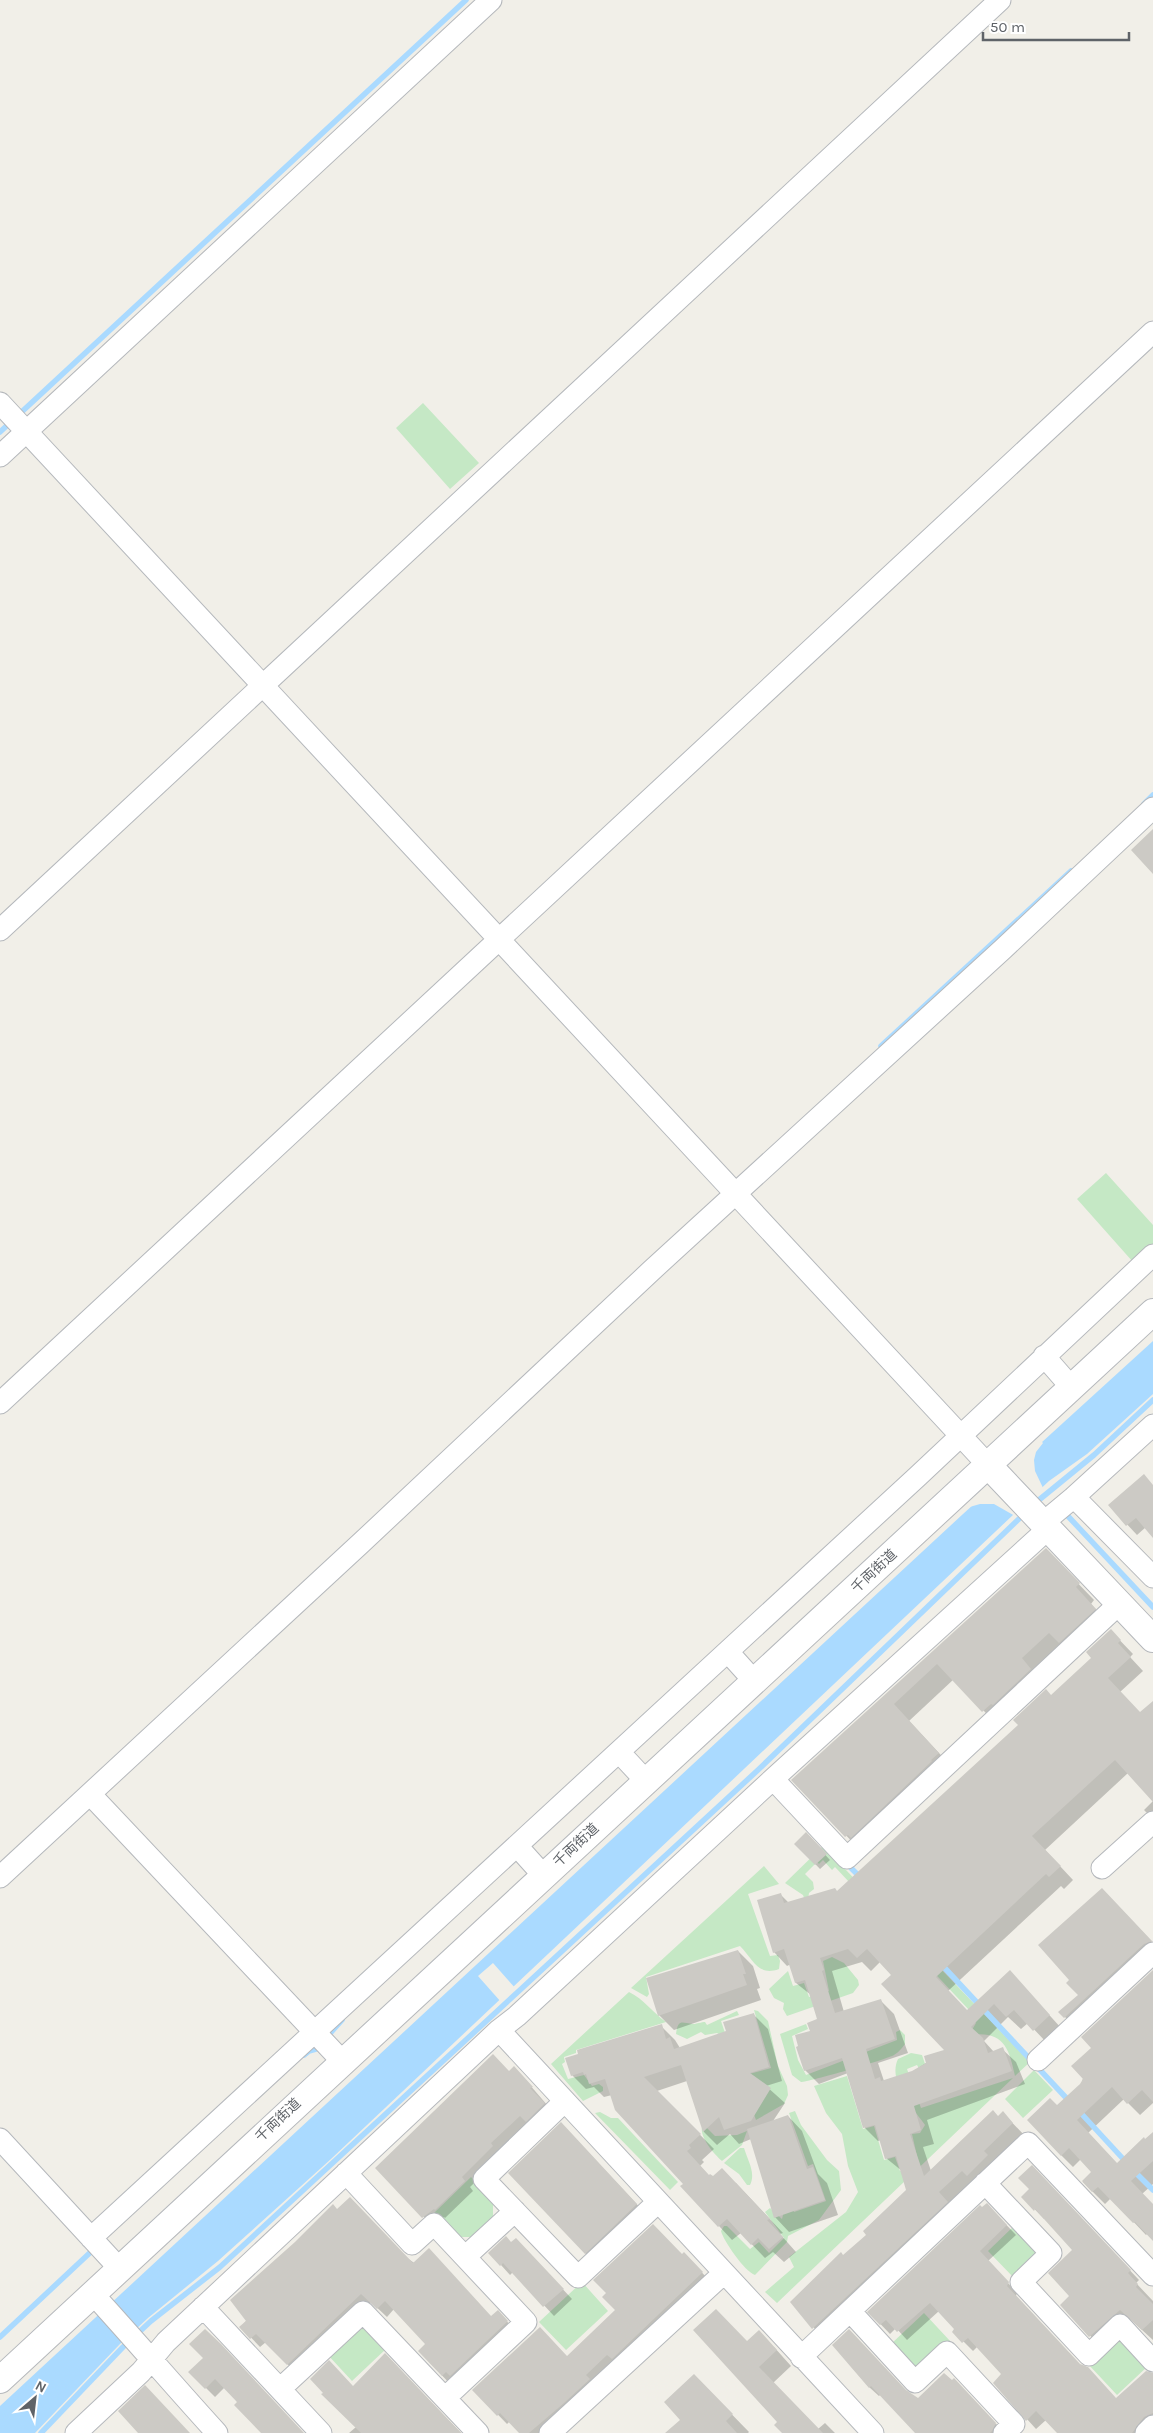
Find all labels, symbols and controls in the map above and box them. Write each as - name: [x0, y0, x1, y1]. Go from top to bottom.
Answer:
- scale bar: [983, 10, 1129, 42]
- text: 50 m: [990, 18, 1025, 36]
- street label: 千両街道: [848, 1546, 900, 1596]
- street label: 千両街道: [550, 1820, 602, 1870]
- street label: 千両街道: [252, 2095, 304, 2145]
- north arrow: [10, 2373, 60, 2423]
- text: N: [32, 2377, 49, 2397]

